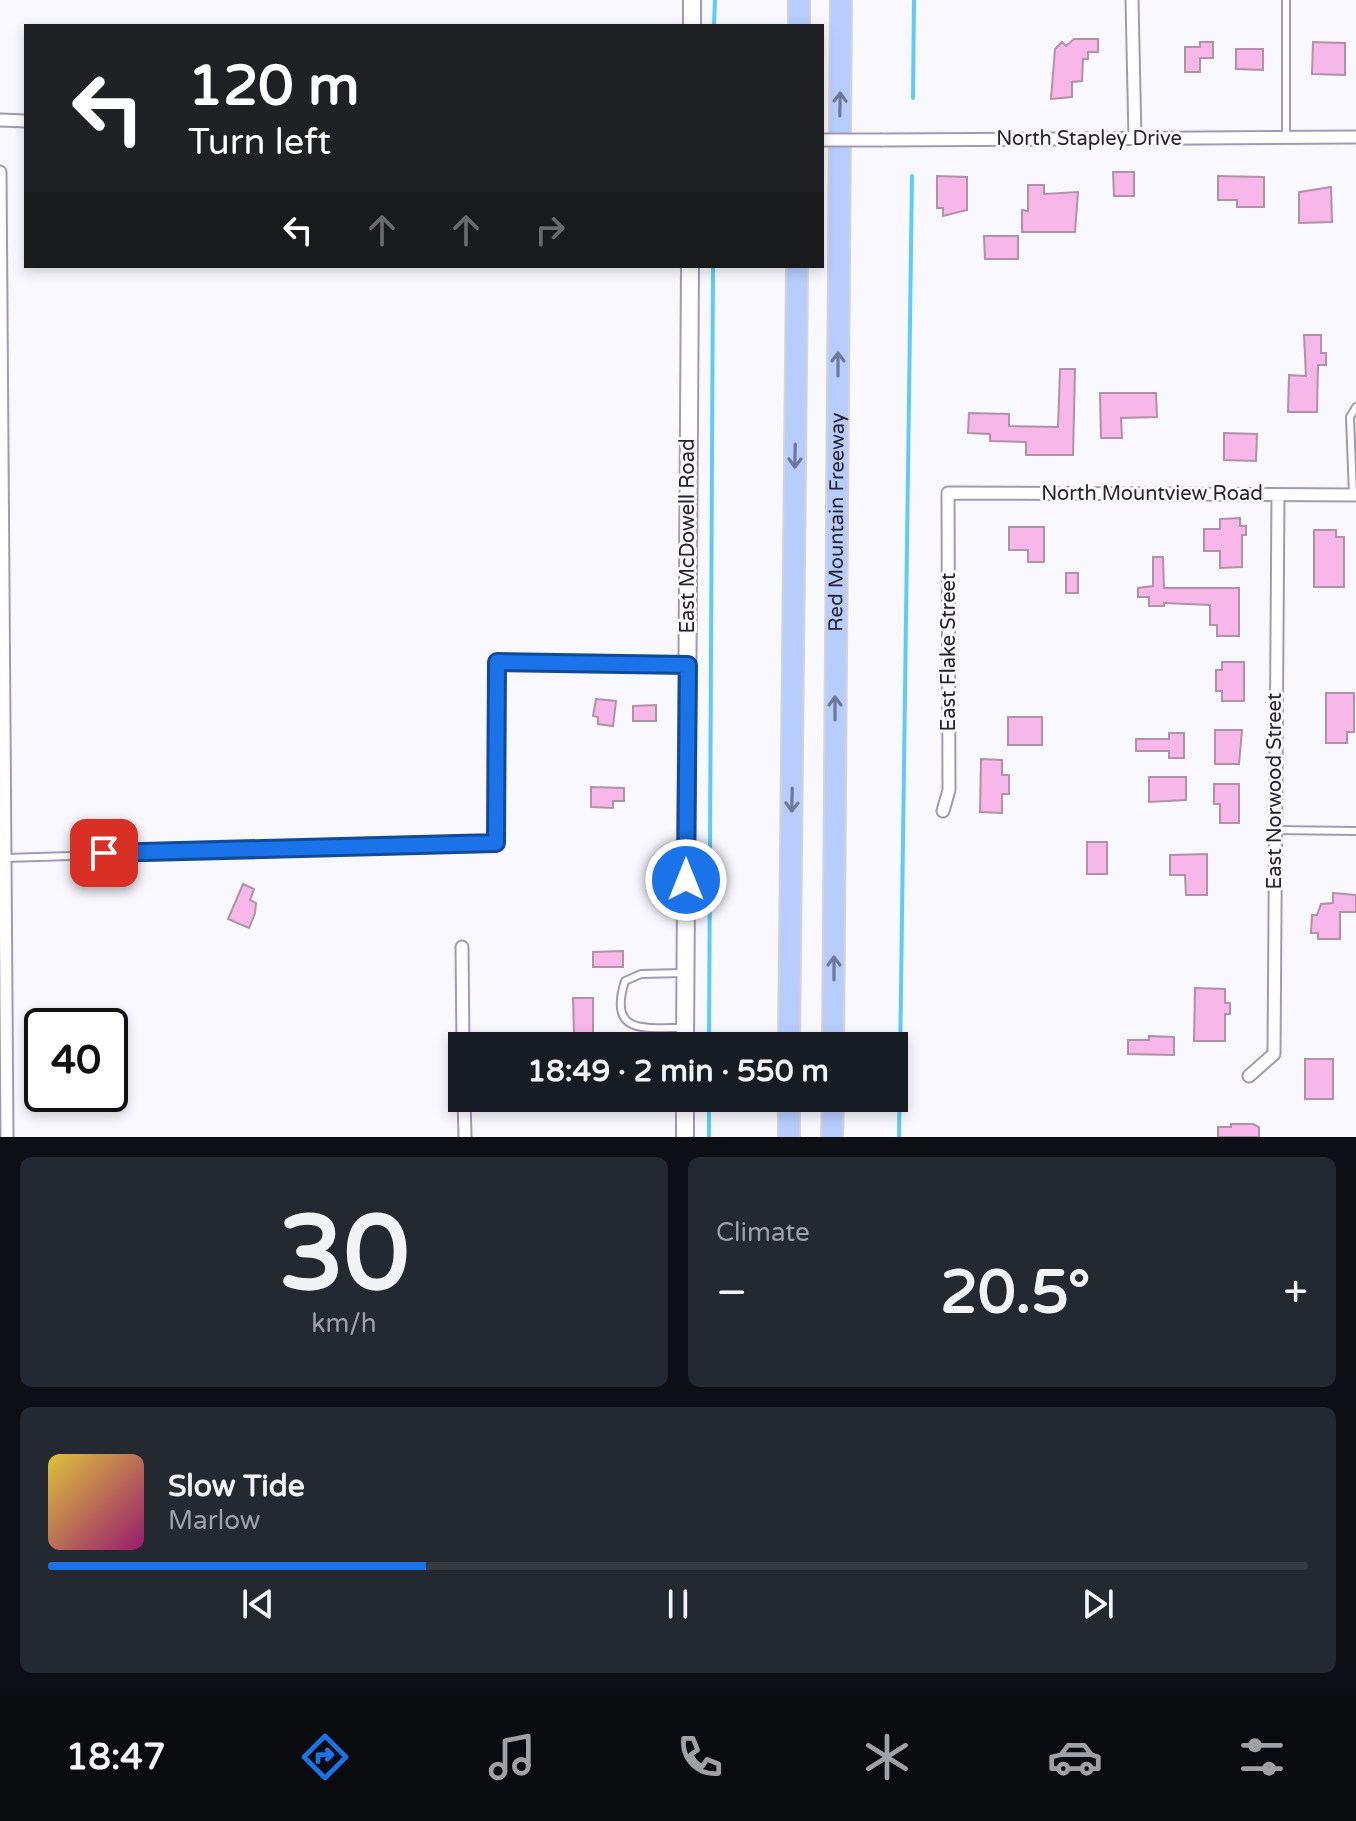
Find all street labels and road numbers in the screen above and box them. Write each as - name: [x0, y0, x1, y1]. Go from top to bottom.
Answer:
- street label: North Stapley Drive: [996, 127, 1182, 151]
- street label: Red Mountain Freeway: [824, 412, 850, 632]
- street label: East McDowell Road: [676, 438, 700, 634]
- street label: North Mountview Road: [1041, 482, 1263, 506]
- street label: East Flake Street: [937, 572, 961, 731]
- street label: East Norwood Street: [1263, 692, 1287, 889]

